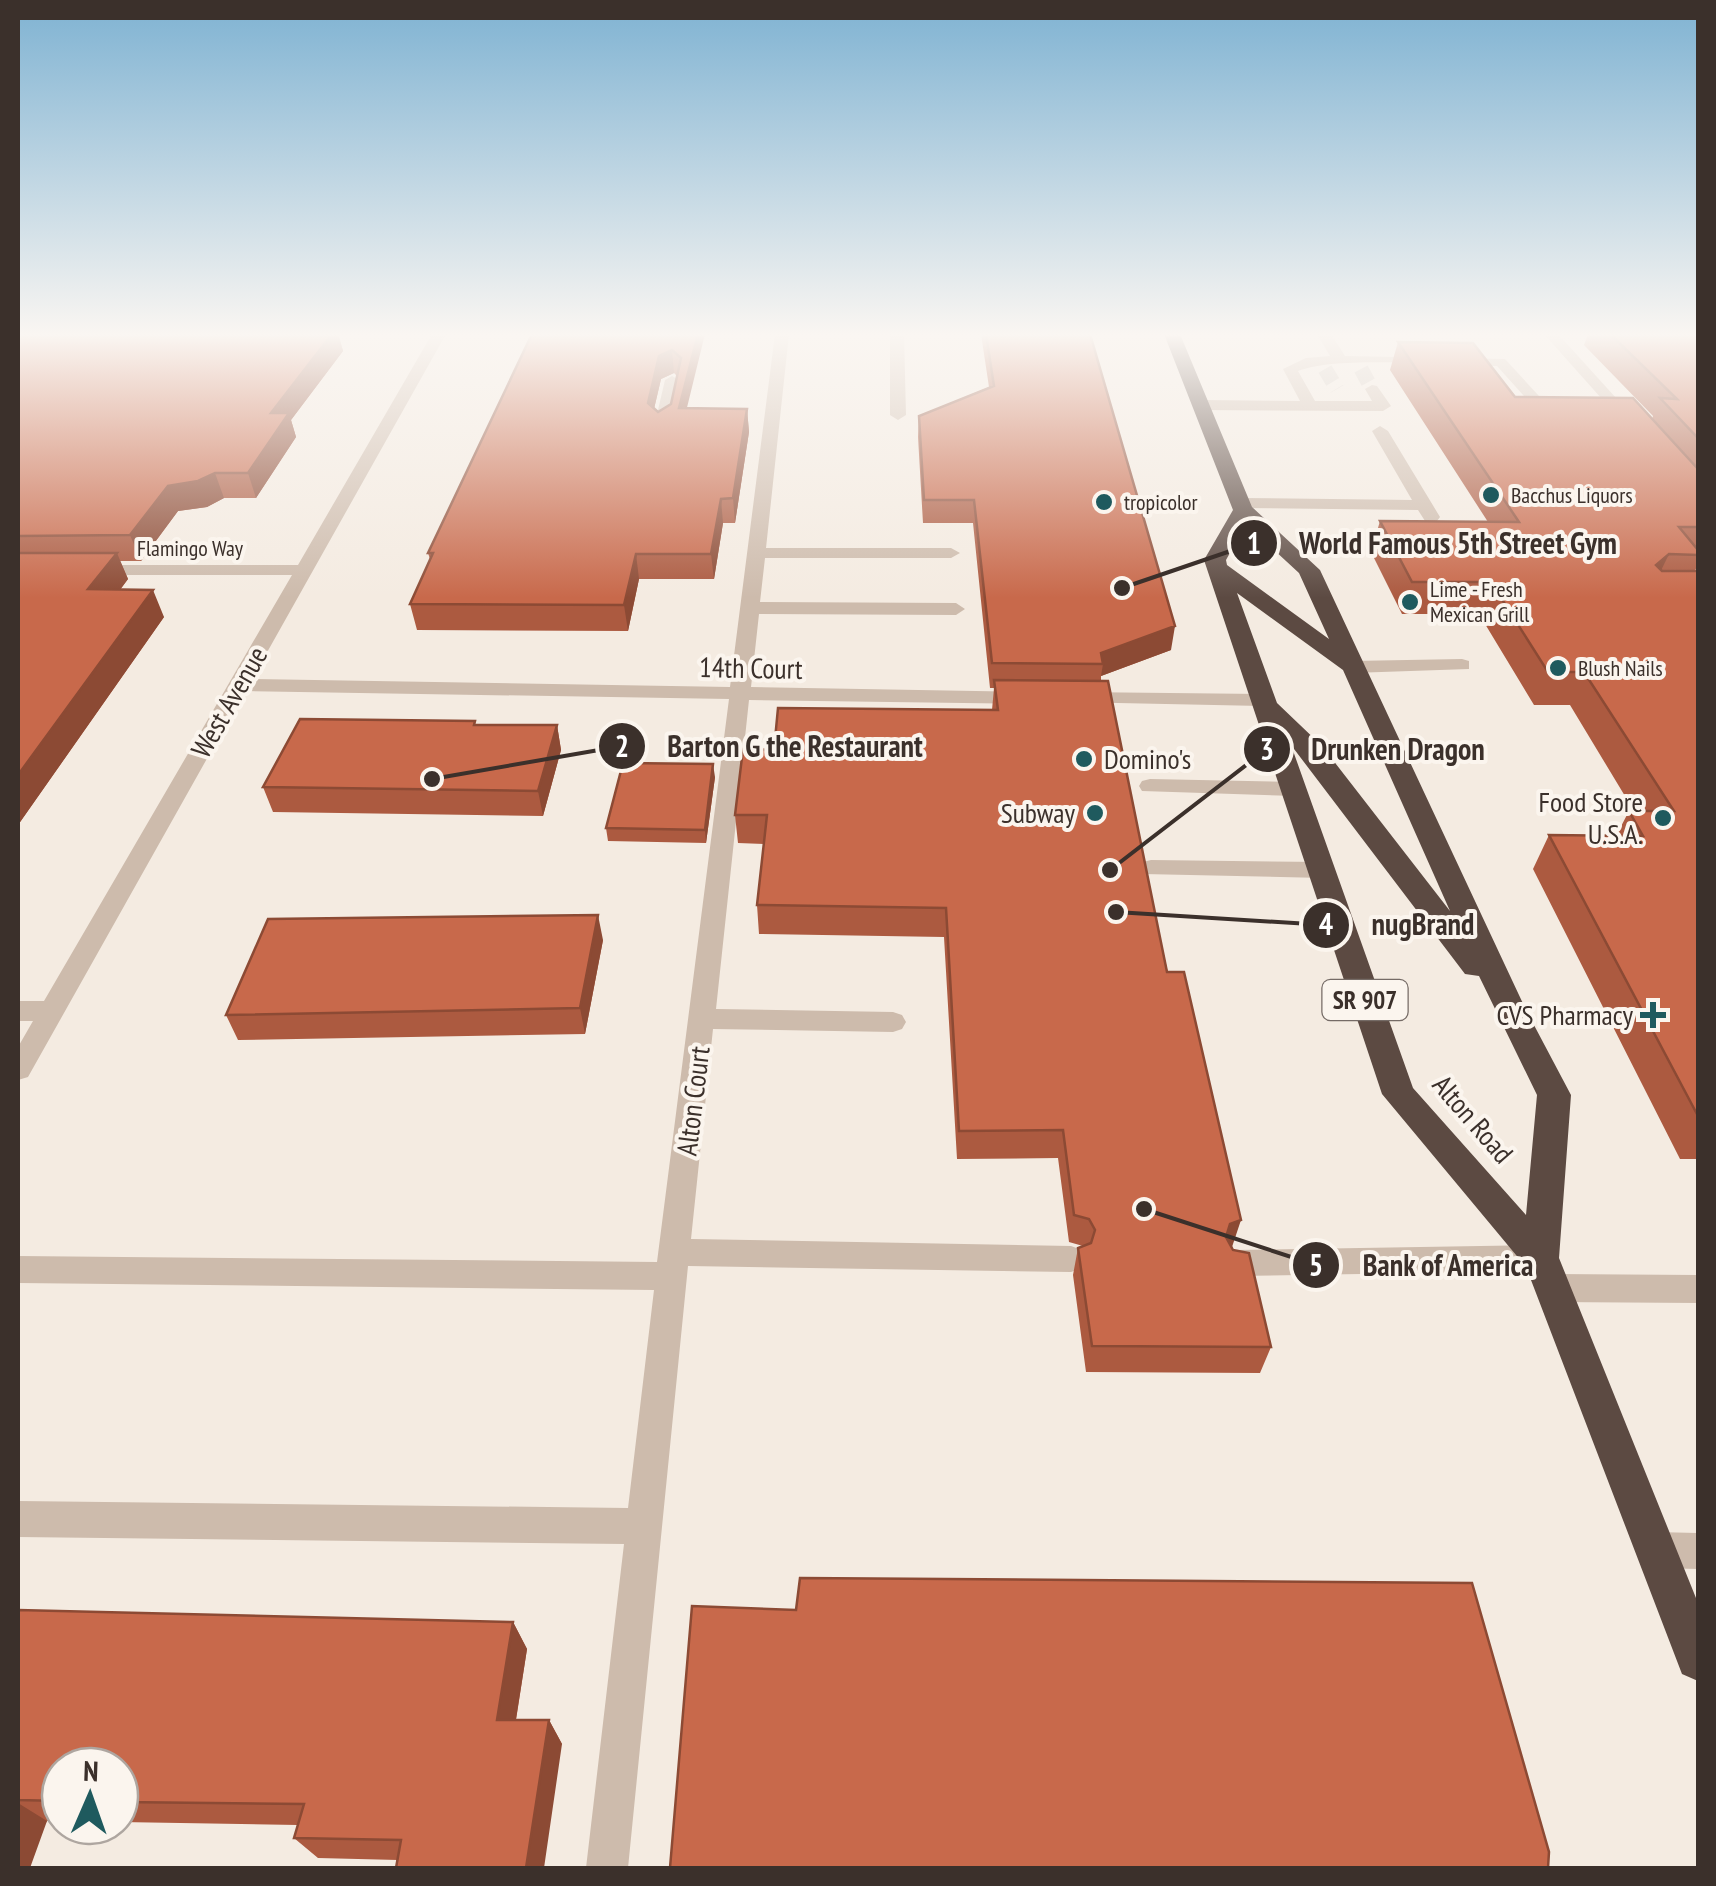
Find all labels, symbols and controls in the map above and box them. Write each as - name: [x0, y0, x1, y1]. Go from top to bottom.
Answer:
- place label: Bacchus Liquors: [1511, 481, 1633, 509]
- marker: Bacchus Liquors: [1480, 484, 1502, 506]
- place label: tropicolor: [1124, 488, 1198, 516]
- marker: tropicolor: [1093, 491, 1115, 513]
- callout: World Famous 5th Street Gym: [1229, 513, 1637, 573]
- text: 1: [1247, 523, 1261, 562]
- text: World Famous 5th Street Gym: [1298, 523, 1617, 562]
- street label: Flamingo Way: [137, 534, 244, 562]
- place label: Lime - Fresh Mexican Grill: [1430, 575, 1530, 628]
- marker: Lime - Fresh Mexican Grill: [1399, 591, 1421, 613]
- street label: West Avenue: [182, 639, 275, 764]
- street label: 14th Court: [699, 648, 803, 687]
- place label: Blush Nails: [1578, 654, 1663, 682]
- marker: Blush Nails: [1547, 657, 1569, 679]
- callout: Barton G the Restaurant: [597, 716, 943, 776]
- callout: Drunken Dragon: [1242, 719, 1505, 779]
- text: 2: [615, 726, 629, 765]
- text: Barton G the Restaurant: [667, 726, 923, 765]
- text: 3: [1260, 729, 1274, 768]
- text: Drunken Dragon: [1311, 729, 1485, 768]
- place label: Domino's: [1104, 740, 1191, 777]
- marker: Domino's: [1073, 748, 1095, 770]
- place label: Food Store U.S.A.: [1538, 783, 1643, 852]
- place label: Subway: [1001, 794, 1075, 831]
- marker: Subway: [1084, 802, 1106, 824]
- marker: Food Store U.S.A.: [1652, 807, 1674, 829]
- callout: nugBrand: [1301, 895, 1494, 955]
- text: 4: [1319, 904, 1333, 943]
- text: nugBrand: [1372, 904, 1474, 943]
- road number: SR 907: [1322, 980, 1408, 1020]
- place label: CVS Pharmacy: [1497, 996, 1633, 1033]
- marker: CVS Pharmacy: [1642, 1004, 1664, 1026]
- street label: Alton Court: [667, 1044, 718, 1158]
- street label: Alton Road: [1425, 1067, 1522, 1171]
- callout: Bank of America: [1291, 1235, 1554, 1295]
- text: 5: [1309, 1245, 1323, 1284]
- text: Bank of America: [1363, 1245, 1533, 1284]
- north arrow: [40, 1746, 140, 1846]
- text: N: [83, 1752, 99, 1789]

